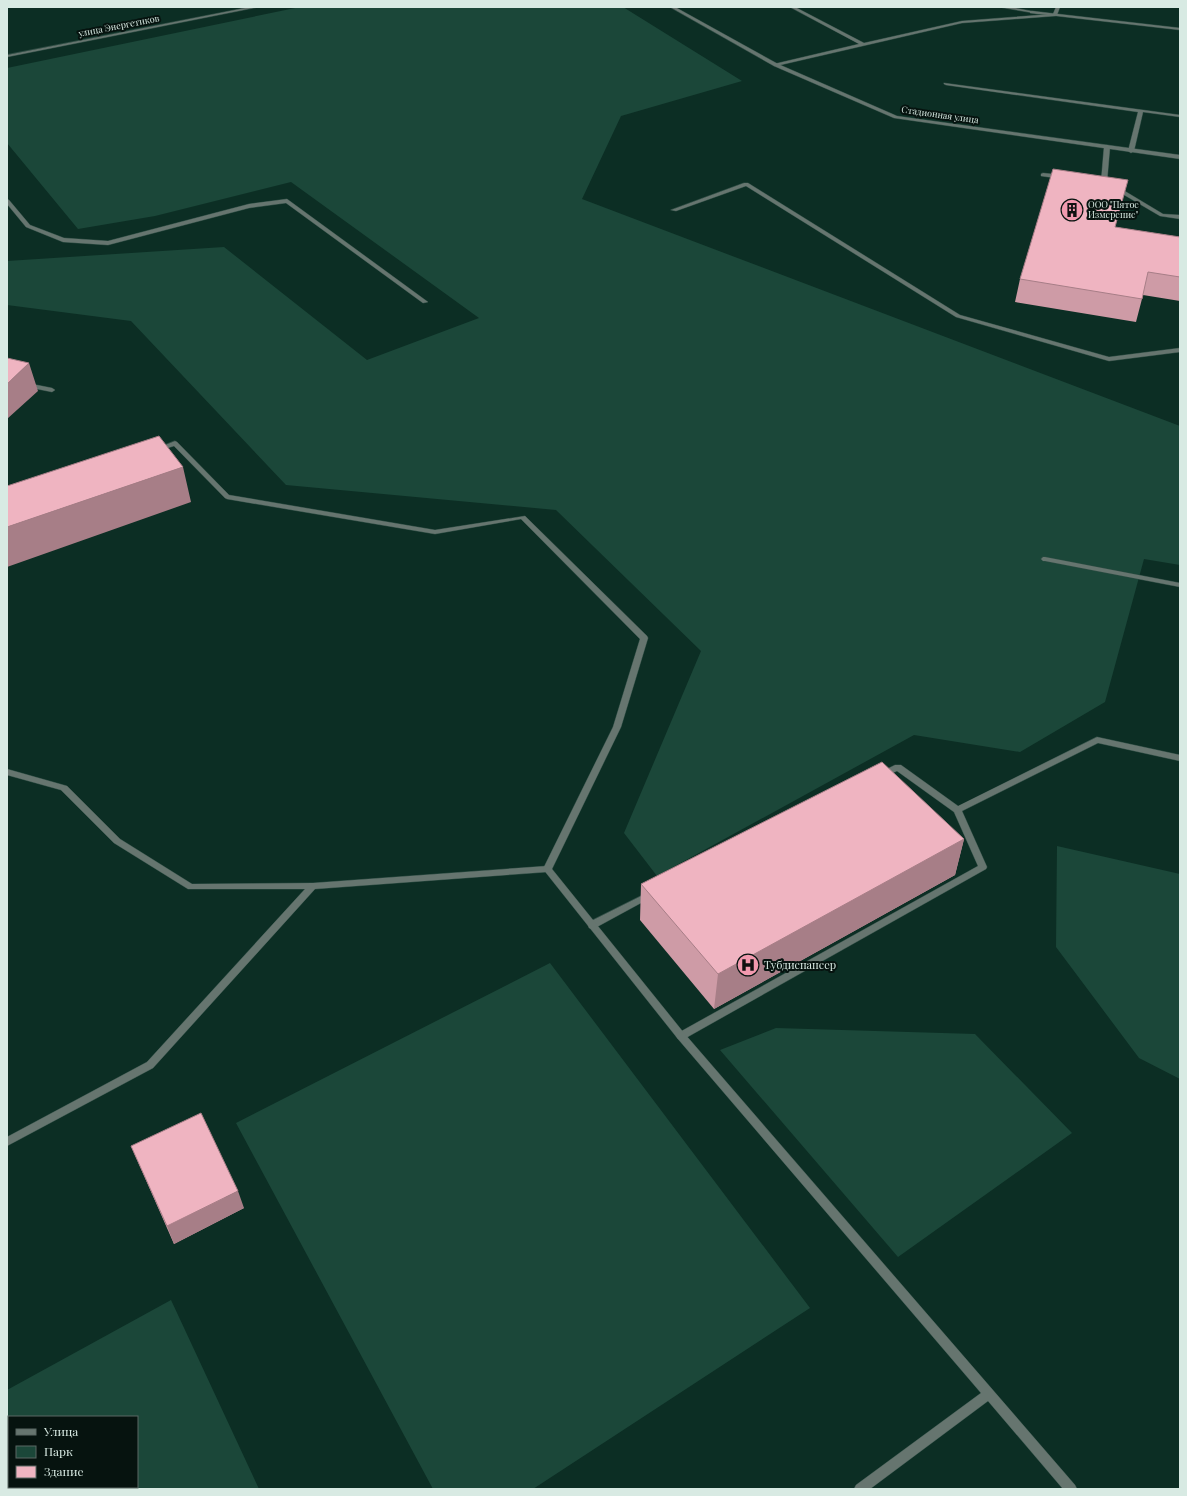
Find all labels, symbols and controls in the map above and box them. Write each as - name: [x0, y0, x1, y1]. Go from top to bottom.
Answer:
- street label: улица Энергетиков: [76, 11, 160, 39]
- street label: Стадионная улица: [901, 103, 980, 125]
- building icon: ООО "Пятое Измерение": [1059, 197, 1085, 223]
- place label: ООО "Пятое Измерение": [1088, 198, 1139, 220]
- hospital icon: Тубдиспансер: [735, 952, 761, 978]
- place label: Тубдиспансер: [764, 957, 836, 972]
- legend: [8, 1416, 138, 1488]
- text: Улица: [43, 1423, 78, 1439]
- text: Парк: [44, 1443, 73, 1459]
- text: Здание: [44, 1463, 84, 1479]

